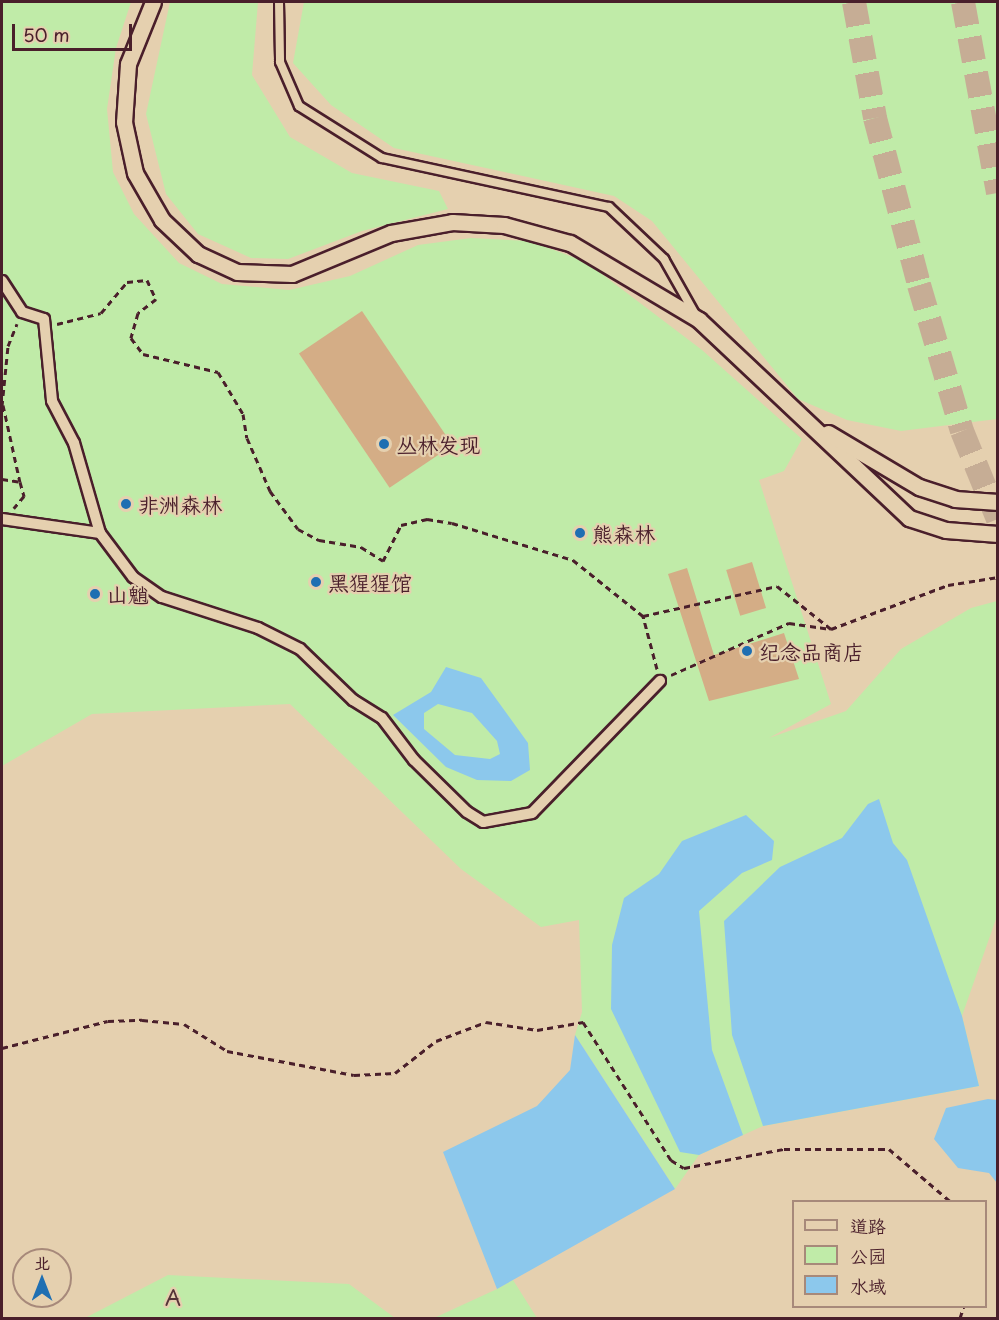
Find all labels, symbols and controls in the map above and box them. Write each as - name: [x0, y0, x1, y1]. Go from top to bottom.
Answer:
- scale bar: [15, 12, 135, 50]
- text: 50 m: [23, 21, 70, 48]
- place label: 丛林发现: [396, 431, 480, 457]
- marker: 丛林发现: [377, 437, 391, 451]
- place label: 非洲森林: [138, 491, 222, 517]
- marker: 非洲森林: [119, 497, 133, 511]
- place label: 熊森林: [592, 520, 655, 546]
- marker: 熊森林: [573, 526, 587, 540]
- place label: 黑猩猩馆: [328, 569, 412, 595]
- marker: 黑猩猩馆: [309, 575, 323, 589]
- place label: 山魈: [107, 581, 149, 607]
- marker: 山魈: [88, 587, 102, 601]
- place label: 纪念品商店: [759, 638, 864, 664]
- marker: 纪念品商店: [740, 644, 754, 658]
- legend: [792, 1200, 987, 1308]
- text: 道路: [850, 1212, 886, 1239]
- text: 公园: [850, 1242, 886, 1269]
- north arrow: [12, 1248, 72, 1308]
- text: 北: [34, 1250, 50, 1274]
- text: 水域: [850, 1272, 886, 1299]
- park label: A: [165, 1284, 181, 1310]

